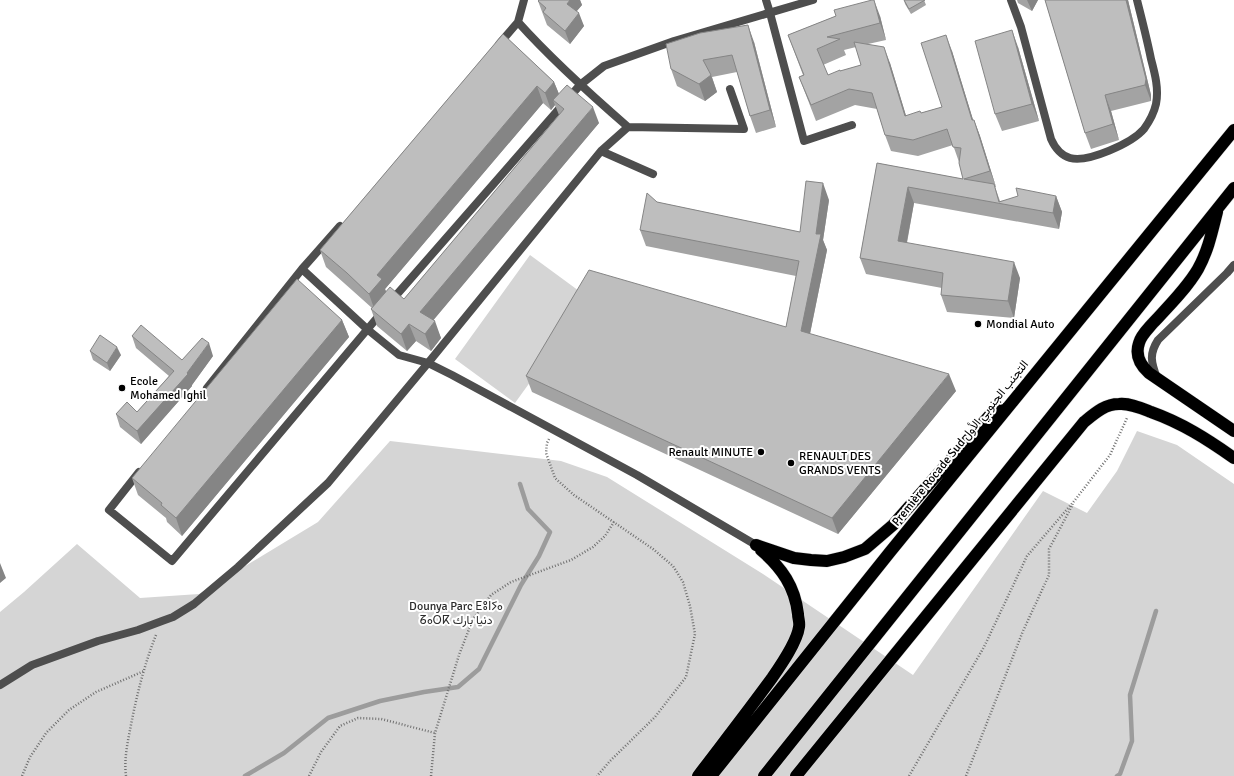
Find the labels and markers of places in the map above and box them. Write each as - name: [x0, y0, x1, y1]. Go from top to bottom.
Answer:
- place label: Mondial Auto: [986, 317, 1054, 332]
- marker: Mondial Auto: [973, 319, 983, 329]
- place label: Ecole Mohamed Ighil: [130, 374, 207, 403]
- marker: Ecole Mohamed Ighil: [117, 383, 127, 393]
- place label: Renault MINUTE: [668, 445, 753, 460]
- marker: Renault MINUTE: [756, 447, 766, 457]
- place label: RENAULT DES GRANDS VENTS: [799, 449, 881, 478]
- marker: RENAULT DES GRANDS VENTS: [786, 458, 796, 468]

